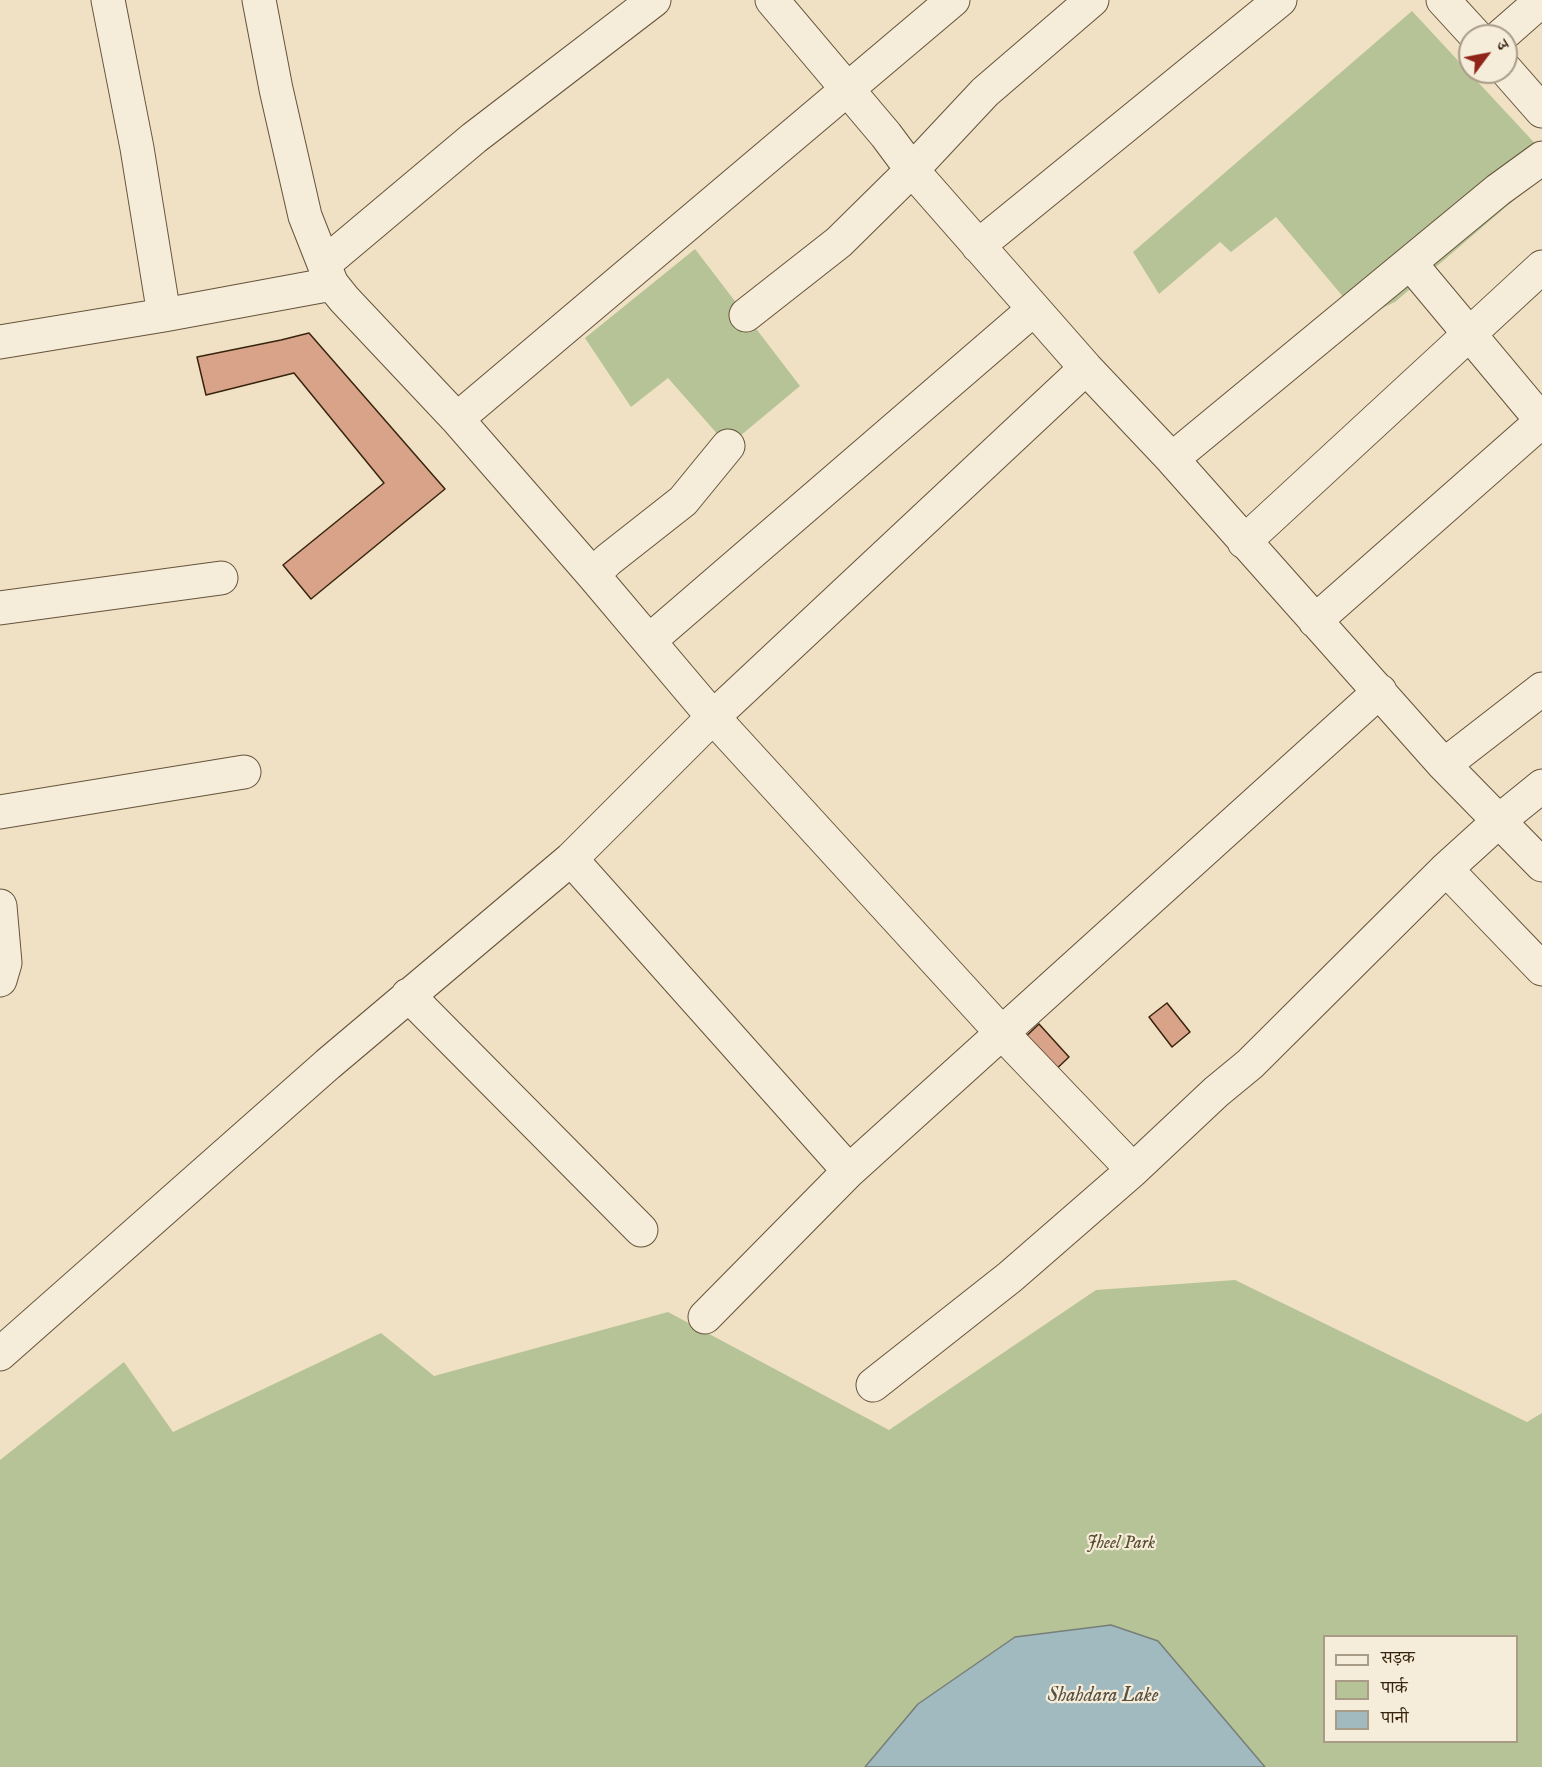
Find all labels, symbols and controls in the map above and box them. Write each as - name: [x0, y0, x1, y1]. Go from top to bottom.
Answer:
- north arrow: [1458, 24, 1518, 84]
- text: उ: [1491, 37, 1512, 54]
- park label: Jheel Park: [1087, 1533, 1155, 1555]
- legend: [1323, 1635, 1518, 1743]
- text: सड़क: [1381, 1647, 1415, 1670]
- text: पार्क: [1381, 1677, 1408, 1700]
- water label: Shahdara Lake: [1048, 1685, 1158, 1709]
- text: पानी: [1381, 1707, 1408, 1730]

